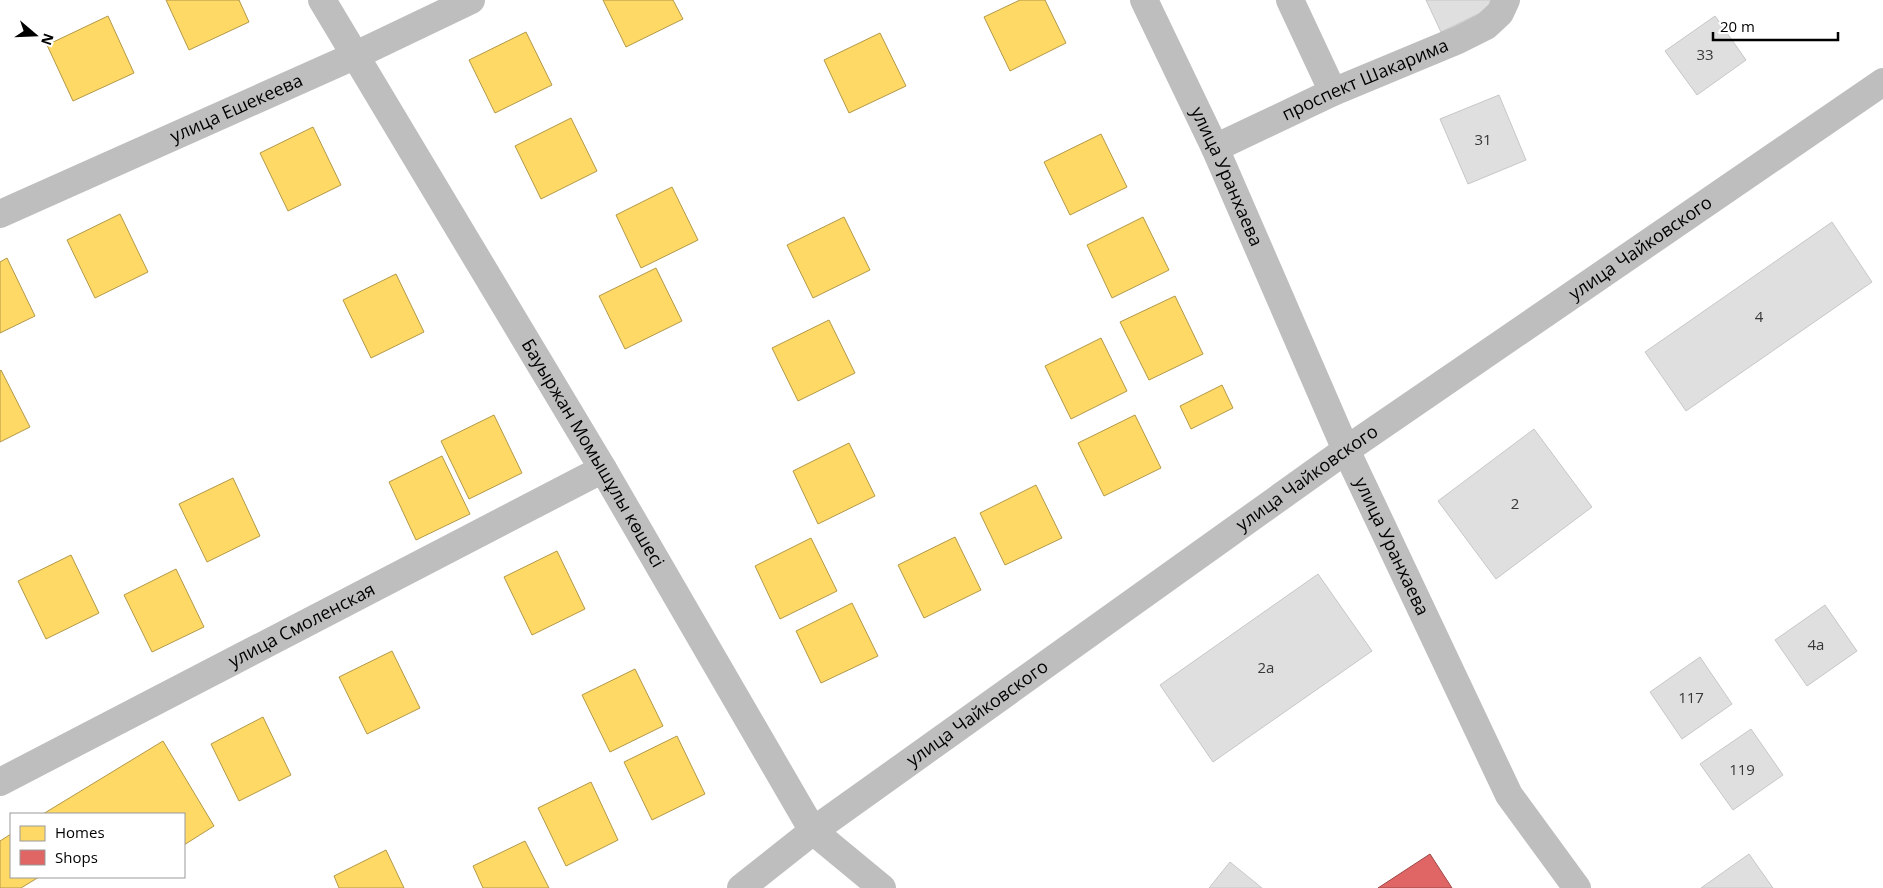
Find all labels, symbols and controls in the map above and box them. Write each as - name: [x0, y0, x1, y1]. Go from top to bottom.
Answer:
- north arrow: [10, 10, 60, 60]
- scale bar: [1713, 10, 1838, 42]
- text: 20 m: [1720, 16, 1755, 36]
- text: N: [37, 31, 59, 48]
- street label: проспект Шакарима: [1278, 32, 1452, 126]
- house number: 33: [1696, 44, 1714, 64]
- street label: улица Ешекеева: [166, 67, 306, 148]
- street label: улица Уранхаева: [1186, 102, 1269, 250]
- house number: 31: [1474, 129, 1492, 149]
- street label: улица Чайковского: [1564, 190, 1716, 305]
- house number: 4: [1755, 306, 1764, 326]
- street label: Бауыржан Момышұлы көшесі: [517, 334, 670, 571]
- street label: улица Чайковского: [1231, 419, 1382, 536]
- street label: улица Уранхаева: [1350, 473, 1435, 619]
- house number: 2: [1511, 493, 1519, 513]
- street label: улица Смоленская: [224, 577, 379, 672]
- house number: 4а: [1808, 634, 1824, 654]
- street label: улица Чайковского: [901, 654, 1052, 771]
- house number: 2а: [1258, 657, 1274, 677]
- house number: 117: [1678, 687, 1704, 707]
- house number: 119: [1729, 759, 1755, 779]
- legend: [10, 813, 185, 878]
- text: Homes: [55, 822, 105, 842]
- text: Shops: [55, 847, 98, 867]

